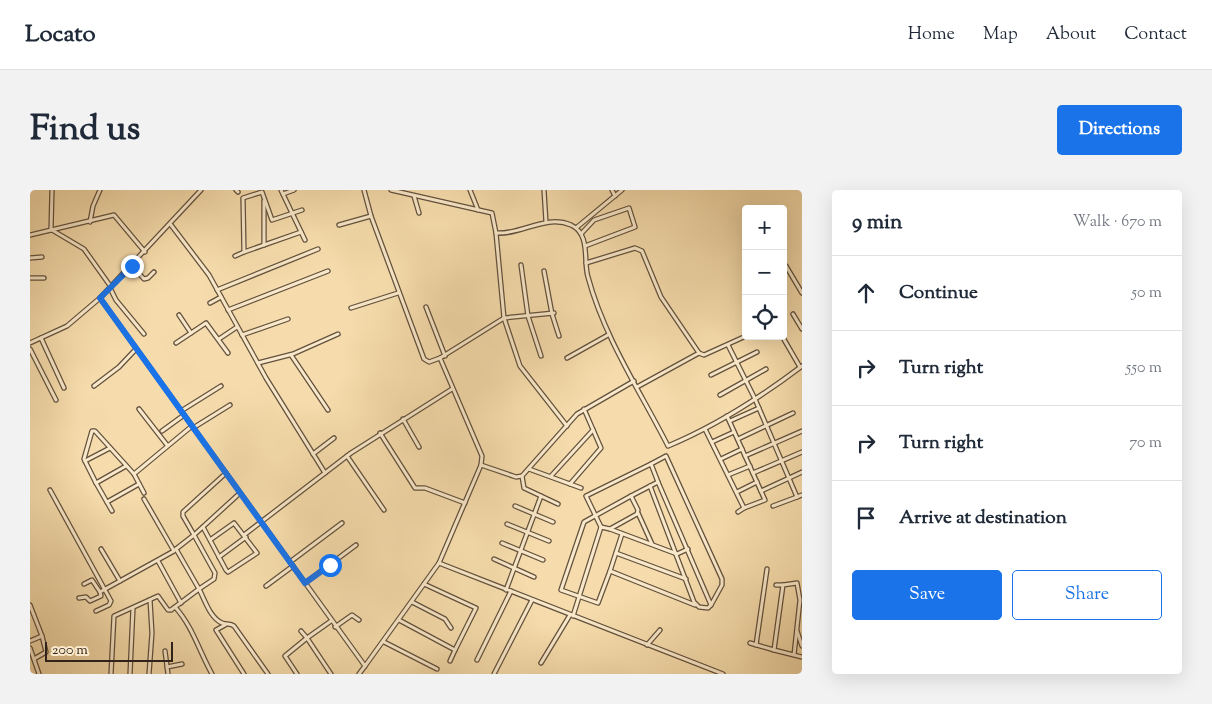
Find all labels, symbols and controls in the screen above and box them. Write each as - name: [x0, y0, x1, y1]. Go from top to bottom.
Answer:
- text: Locato: [25, 18, 96, 52]
- text: Home: [908, 22, 955, 48]
- text: Map: [983, 22, 1018, 48]
- text: About: [1046, 22, 1096, 48]
- text: Contact: [1124, 22, 1187, 48]
- text: Find us: [30, 105, 140, 156]
- button: Directions: [1057, 105, 1182, 155]
- map controls: [742, 205, 787, 340]
- button: +: [742, 205, 787, 250]
- text: 9 min: [852, 208, 902, 238]
- text: Walk · 670 m: [1073, 211, 1162, 234]
- button: −: [742, 250, 787, 295]
- route end: [121, 255, 144, 278]
- icon: ahead: [852, 279, 880, 307]
- text: Continue: [899, 280, 978, 307]
- text: 50 m: [1131, 282, 1162, 305]
- button: locate: [742, 295, 787, 340]
- icon: right: [852, 354, 880, 382]
- text: Turn right: [899, 355, 983, 382]
- text: 550 m: [1126, 357, 1162, 380]
- icon: right: [852, 429, 880, 457]
- text: Turn right: [899, 430, 983, 457]
- text: 70 m: [1129, 432, 1162, 455]
- icon: arrive: [852, 504, 880, 532]
- text: Arrive at destination: [899, 505, 1067, 532]
- route start: [319, 554, 342, 577]
- button: Save: [852, 570, 1002, 620]
- button: Share: [1012, 570, 1162, 620]
- scale bar: [45, 639, 172, 662]
- text: 200 m: [52, 641, 88, 661]

